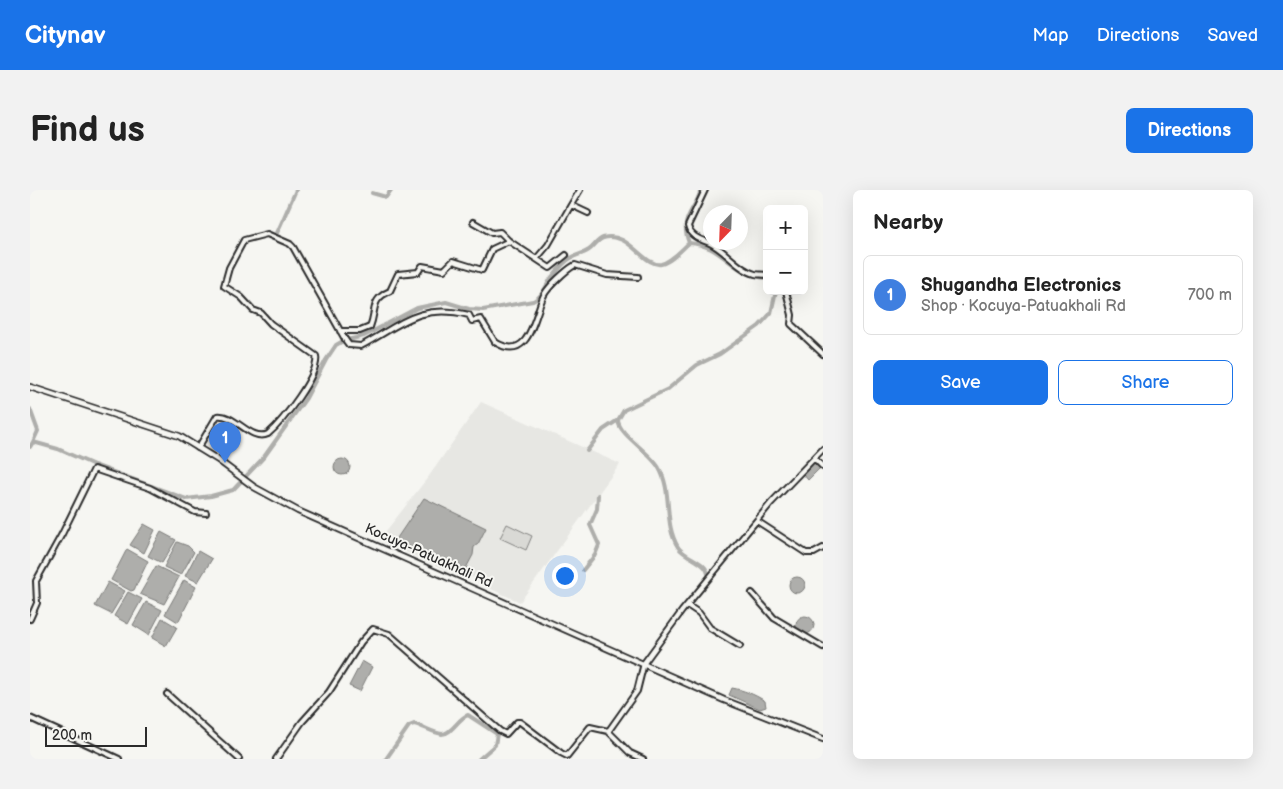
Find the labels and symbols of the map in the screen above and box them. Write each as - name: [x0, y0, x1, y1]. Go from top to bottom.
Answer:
- north arrow: [703, 205, 748, 250]
- pin: 1: [209, 422, 241, 463]
- street label: Kocuya-Patuakhali Rd: [362, 520, 495, 591]
- your location: [552, 563, 578, 589]
- scale bar: [45, 724, 148, 747]

